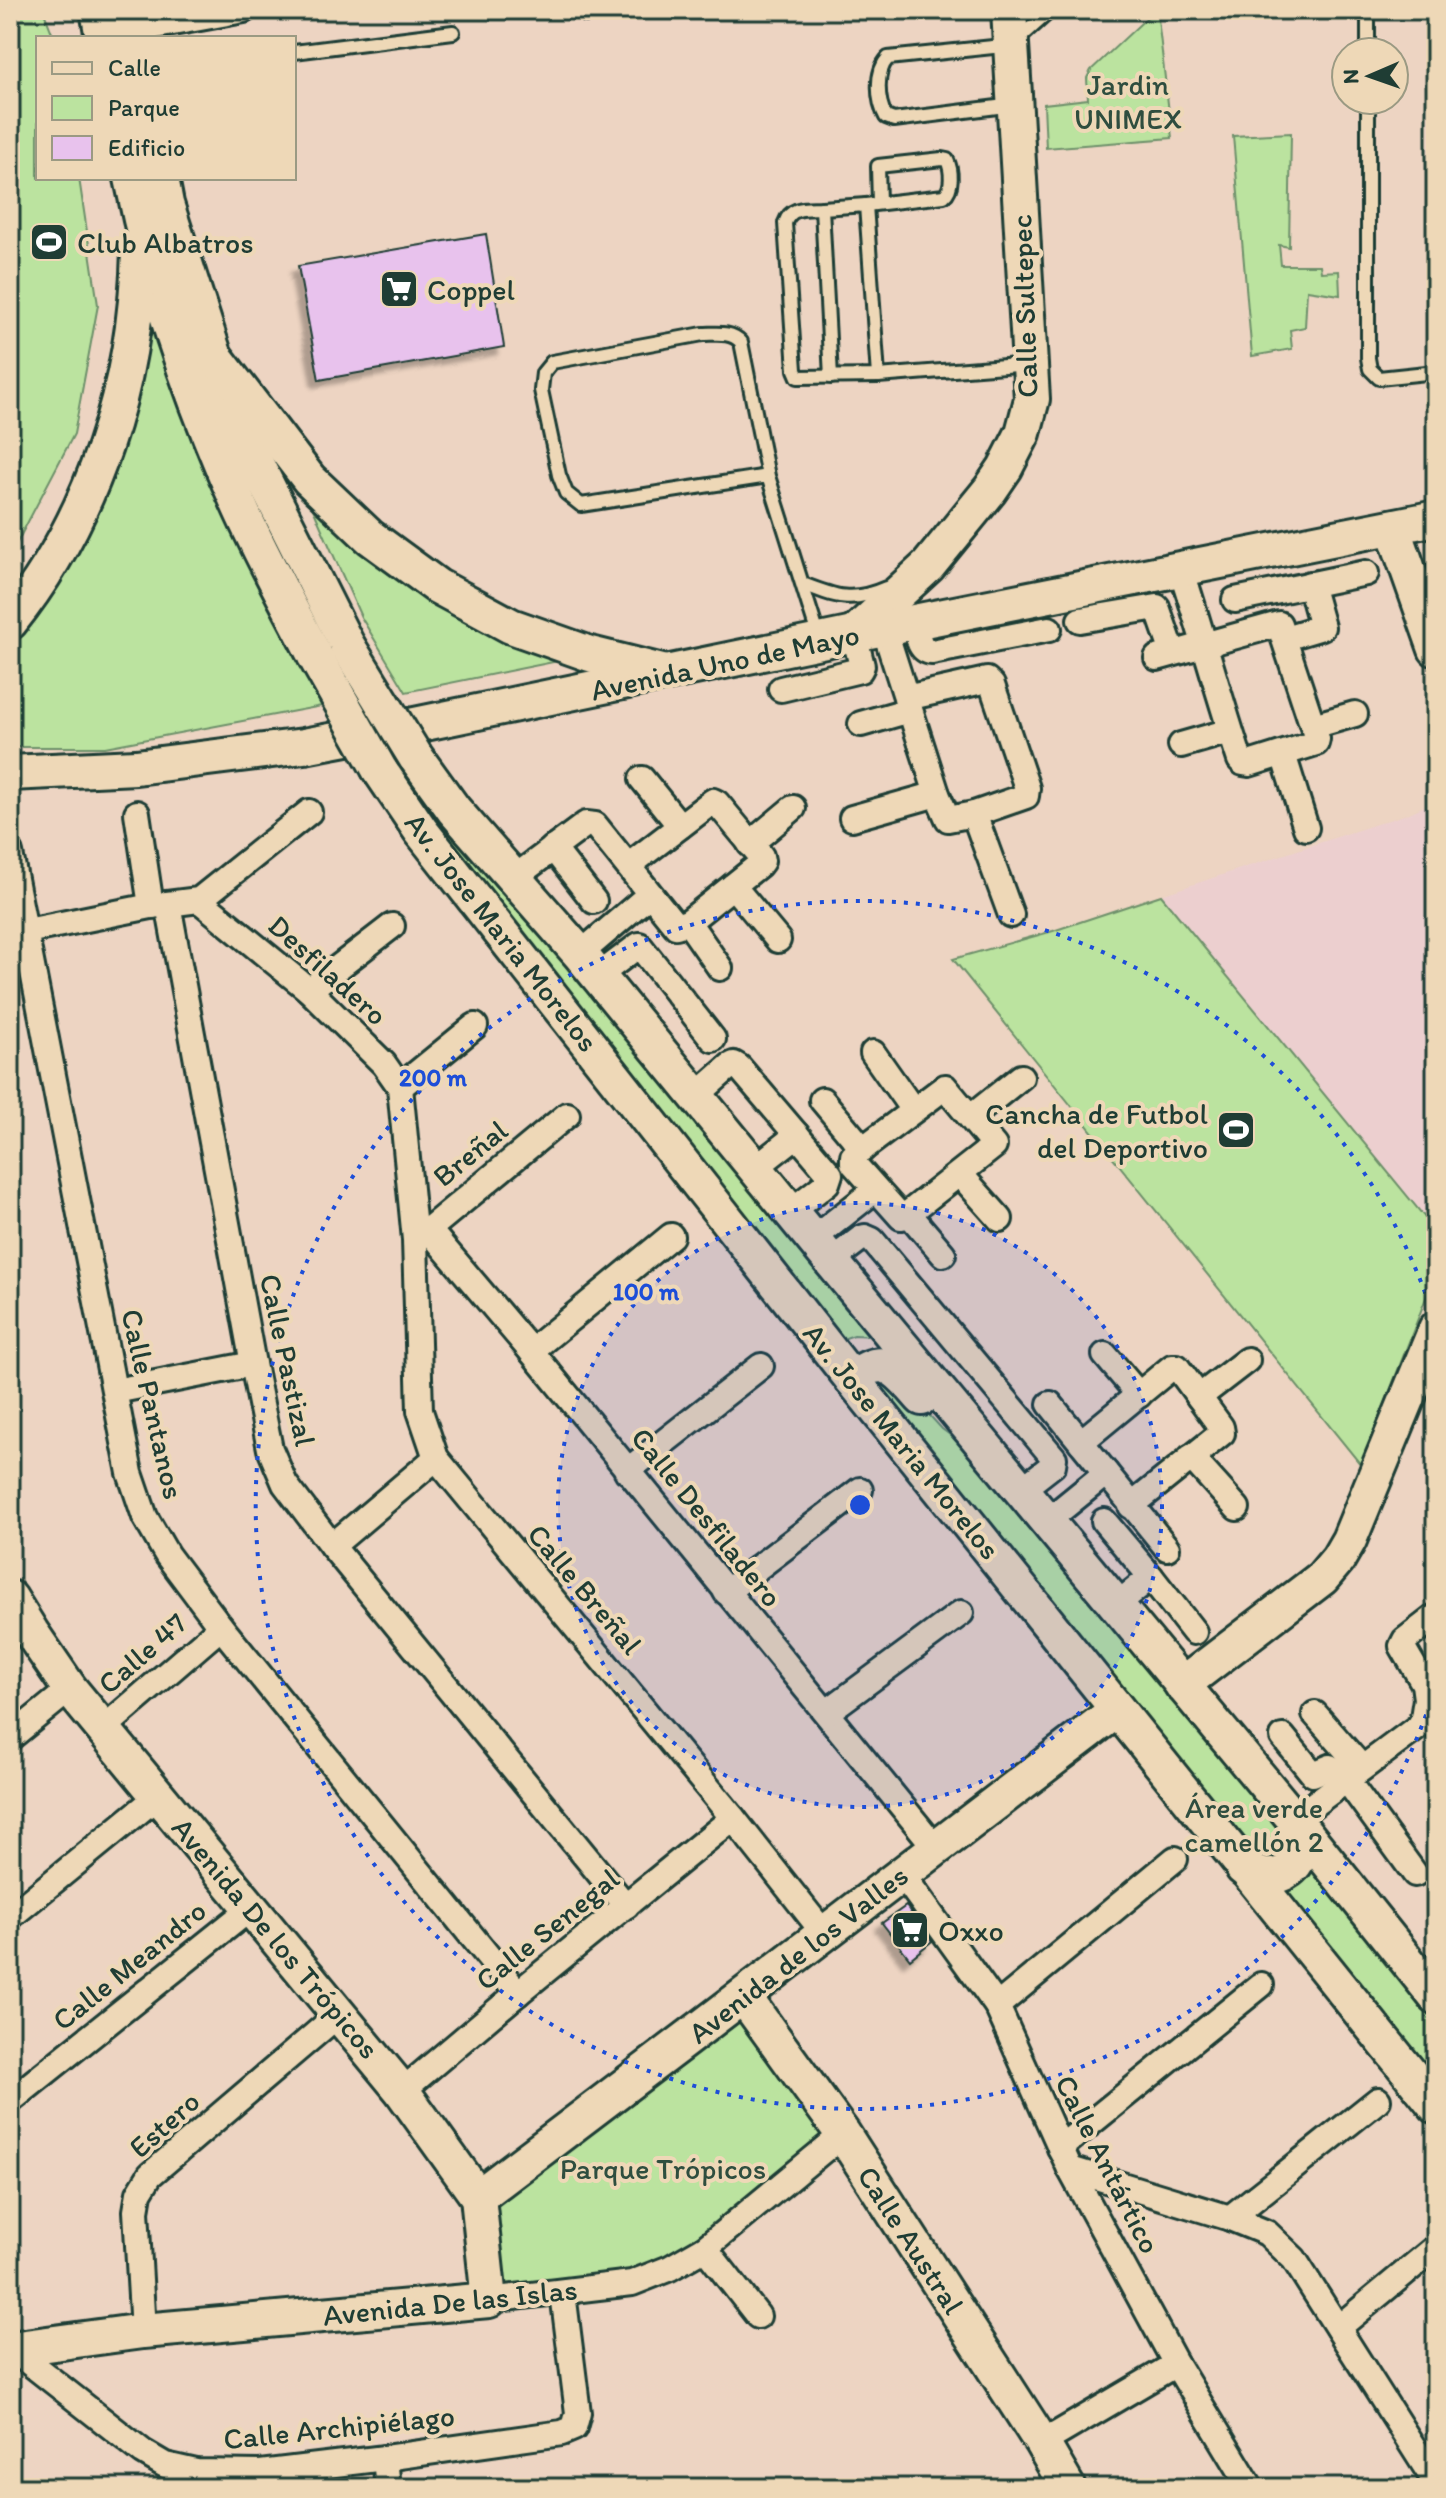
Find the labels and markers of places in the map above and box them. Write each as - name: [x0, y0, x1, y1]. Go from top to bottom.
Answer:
- sports icon: Club Albatros: [28, 221, 70, 263]
- place label: Club Albatros: [77, 224, 254, 261]
- supermarket icon: Coppel: [378, 268, 420, 310]
- place label: Coppel: [427, 271, 516, 308]
- place label: Cancha de Futbol del Deportivo: [985, 1095, 1208, 1166]
- sports icon: Cancha de Futbol del Deportivo: [1215, 1109, 1257, 1151]
- centre of rings: [846, 1491, 874, 1519]
- supermarket icon: Oxxo: [889, 1909, 931, 1951]
- place label: Oxxo: [938, 1912, 1004, 1949]

